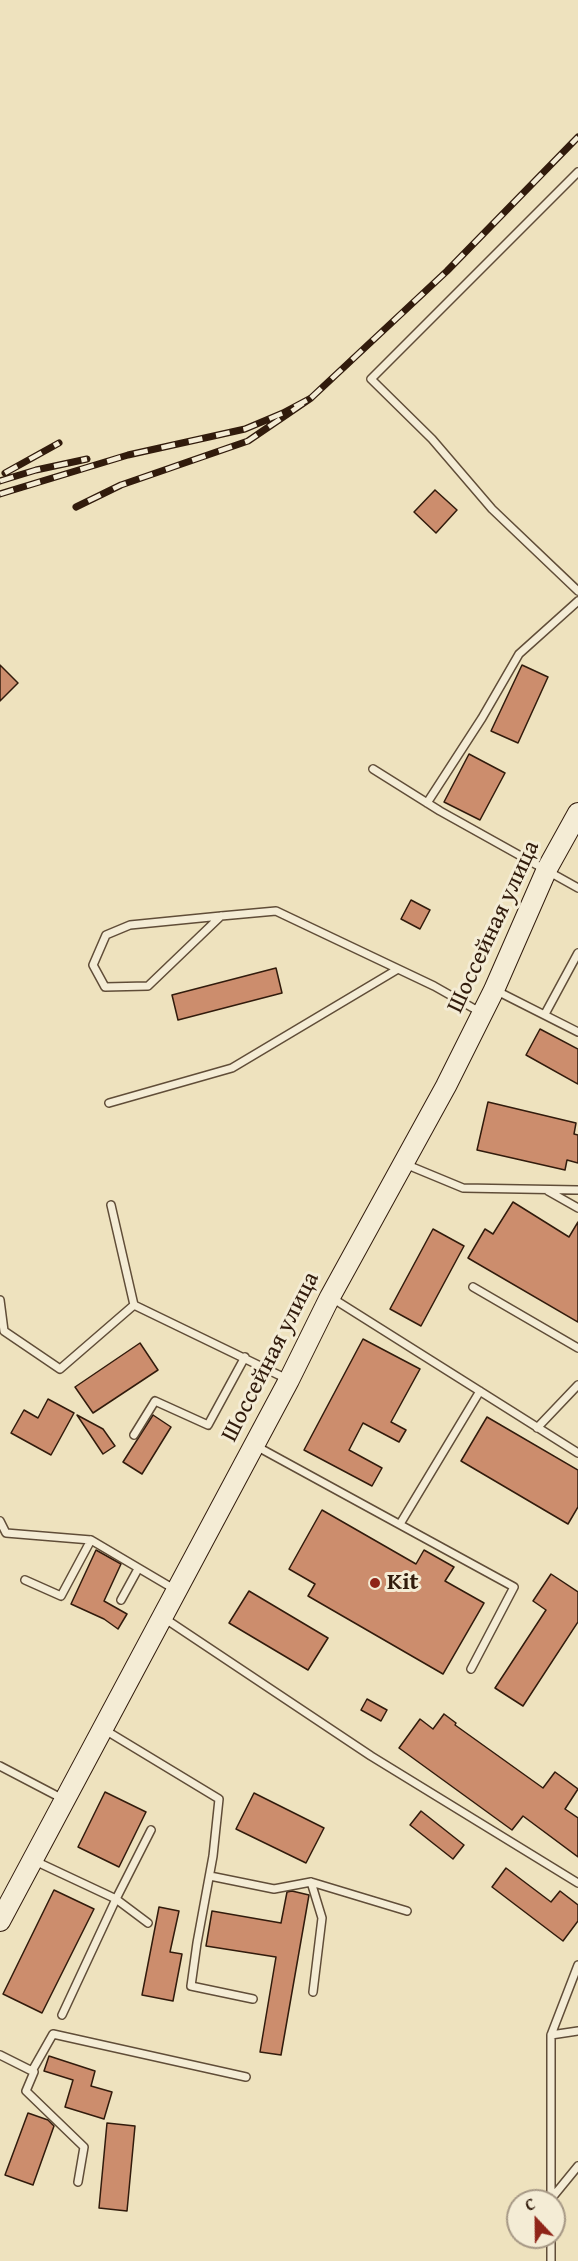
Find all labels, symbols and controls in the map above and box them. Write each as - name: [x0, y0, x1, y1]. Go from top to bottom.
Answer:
- street label: Шоссейная улица: [441, 836, 547, 1018]
- street label: Шоссейная улица: [216, 1267, 326, 1447]
- place label: Kit: [387, 1569, 419, 1597]
- marker: Kit: [368, 1576, 382, 1590]
- north arrow: [506, 2189, 566, 2249]
- text: С: [521, 2191, 539, 2217]

